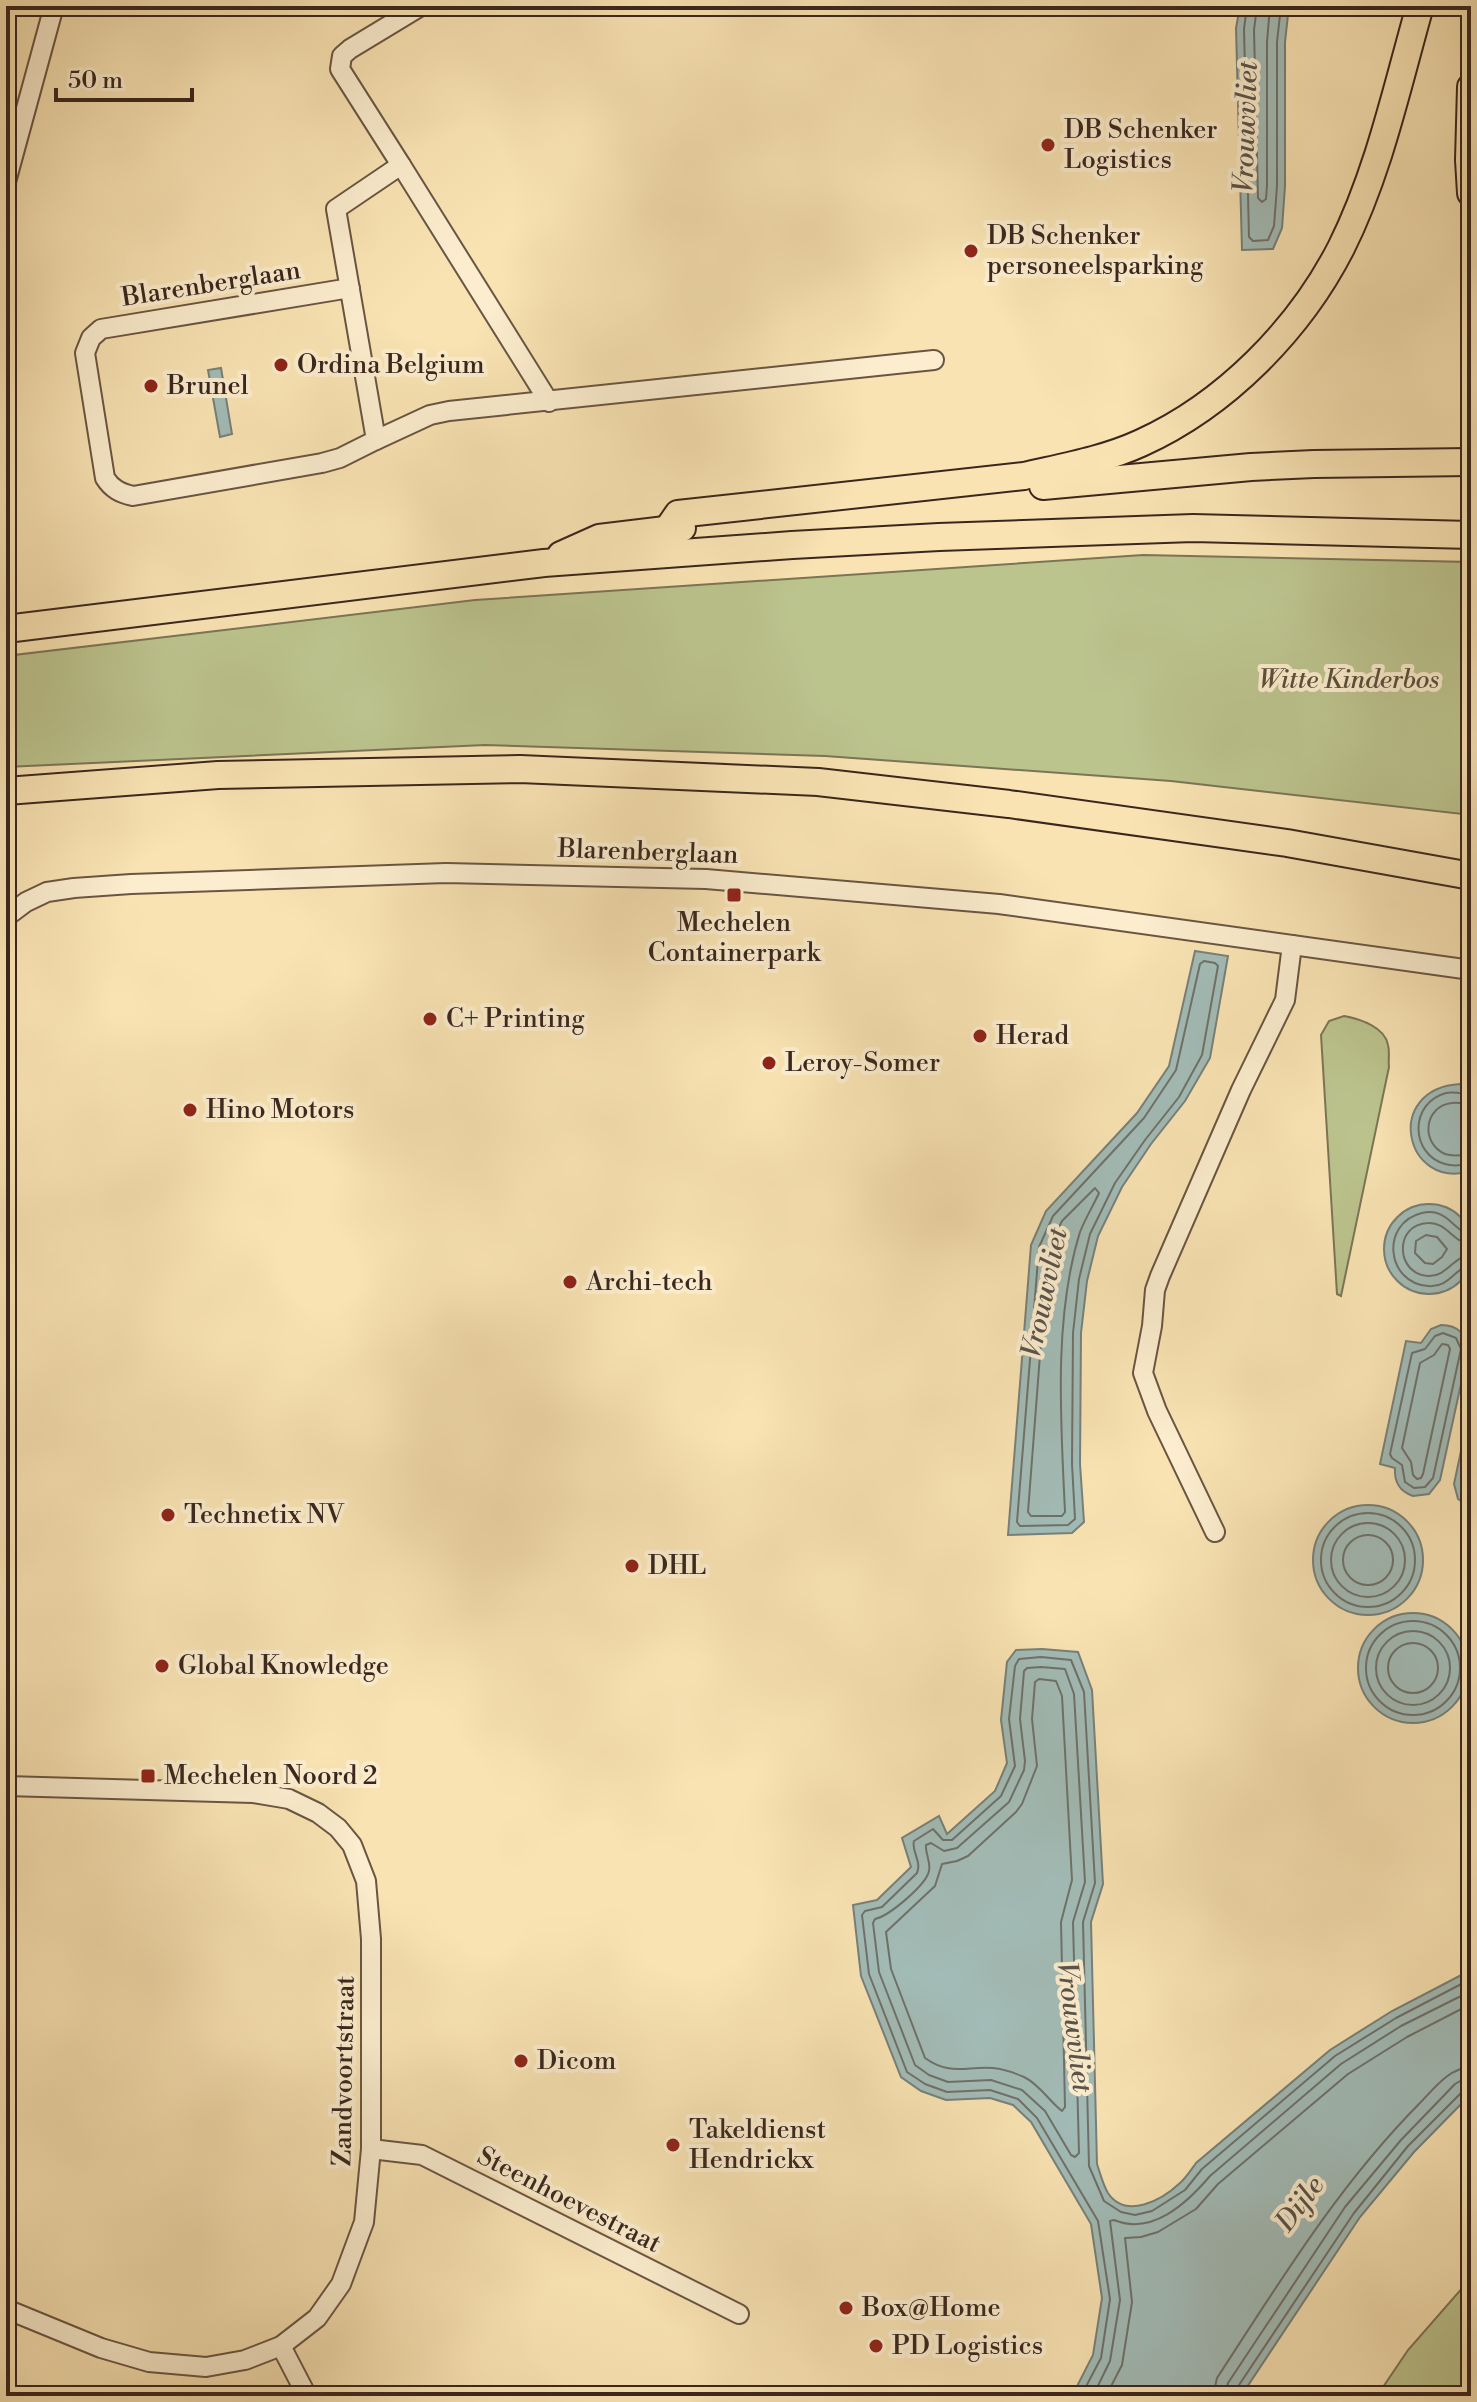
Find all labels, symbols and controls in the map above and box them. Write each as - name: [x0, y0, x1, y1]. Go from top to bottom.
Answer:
- scale bar: [56, 52, 192, 102]
- water label: Vrouwvliet: [1226, 60, 1266, 193]
- text: 50 m: [68, 66, 123, 96]
- place label: DB Schenker Logistics: [1064, 114, 1218, 176]
- marker: DB Schenker Logistics: [1039, 136, 1057, 154]
- place label: DB Schenker personeelsparking: [987, 220, 1204, 282]
- marker: DB Schenker personeelsparking: [962, 242, 980, 260]
- street label: Blarenberglaan: [118, 254, 303, 314]
- place label: Ordina Belgium: [297, 349, 485, 381]
- marker: Ordina Belgium: [272, 356, 290, 374]
- place label: Brunel: [166, 370, 249, 402]
- marker: Brunel: [142, 377, 160, 395]
- park label: Witte Kinderbos: [1259, 664, 1439, 696]
- street label: Blarenberglaan: [556, 833, 739, 871]
- marker: Mechelen Containerpark: [725, 886, 743, 904]
- place label: Mechelen Containerpark: [648, 907, 822, 969]
- place label: C+ Printing: [446, 1003, 585, 1035]
- marker: C+ Printing: [421, 1010, 439, 1028]
- place label: Herad: [996, 1020, 1069, 1052]
- marker: Herad: [971, 1027, 989, 1045]
- place label: Leroy-Somer: [785, 1047, 940, 1079]
- marker: Leroy-Somer: [760, 1054, 778, 1072]
- place label: Hino Motors: [206, 1094, 354, 1126]
- marker: Hino Motors: [181, 1101, 199, 1119]
- water label: Vrouwvliet: [1014, 1224, 1076, 1361]
- place label: Archi-tech: [585, 1266, 713, 1298]
- marker: Archi-tech: [561, 1273, 579, 1291]
- place label: Technetix NV: [184, 1499, 345, 1531]
- marker: Technetix NV: [159, 1506, 177, 1524]
- place label: DHL: [648, 1550, 706, 1582]
- marker: DHL: [623, 1557, 641, 1575]
- place label: Global Knowledge: [178, 1650, 389, 1682]
- marker: Global Knowledge: [153, 1657, 171, 1675]
- place label: Mechelen Noord 2: [164, 1760, 378, 1792]
- marker: Mechelen Noord 2: [139, 1767, 157, 1785]
- water label: Vrouwvliet: [1049, 1959, 1099, 2095]
- street label: Zandvoortstraat: [326, 1975, 362, 2167]
- place label: Dicom: [537, 2045, 617, 2077]
- marker: Dicom: [512, 2052, 530, 2070]
- place label: Takeldienst Hendrickx: [689, 2114, 826, 2176]
- marker: Takeldienst Hendrickx: [664, 2136, 682, 2154]
- street label: Steenhoevestraat: [472, 2140, 666, 2260]
- water label: Dijle: [1267, 2169, 1332, 2239]
- place label: Box@Home: [861, 2292, 1001, 2324]
- marker: Box@Home: [837, 2299, 855, 2317]
- place label: PD Logistics: [892, 2330, 1043, 2362]
- marker: PD Logistics: [867, 2337, 885, 2355]

